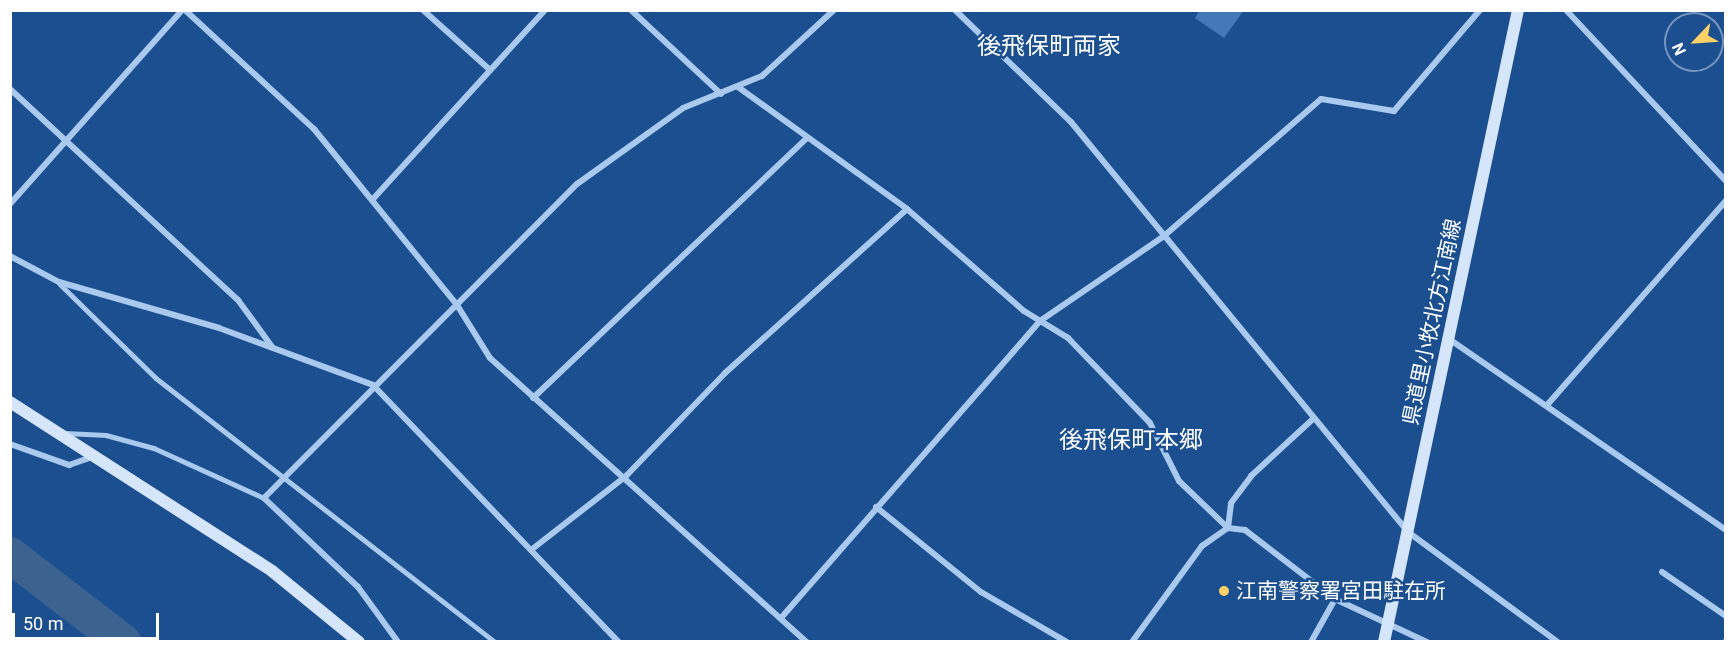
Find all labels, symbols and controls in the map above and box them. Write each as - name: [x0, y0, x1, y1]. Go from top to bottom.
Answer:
- north arrow: [1664, 12, 1724, 72]
- district label: 後飛保町両家: [977, 33, 1121, 61]
- text: N: [1668, 40, 1690, 58]
- street label: 県道里小牧北方江南線: [1398, 217, 1466, 427]
- district label: 後飛保町本郷: [1059, 427, 1203, 455]
- place label: 江南警察署宮田駐在所: [1236, 578, 1446, 604]
- marker: 江南警察署宮田駐在所: [1217, 584, 1231, 598]
- scale bar: [15, 601, 162, 639]
- text: 50 m: [23, 613, 63, 634]

